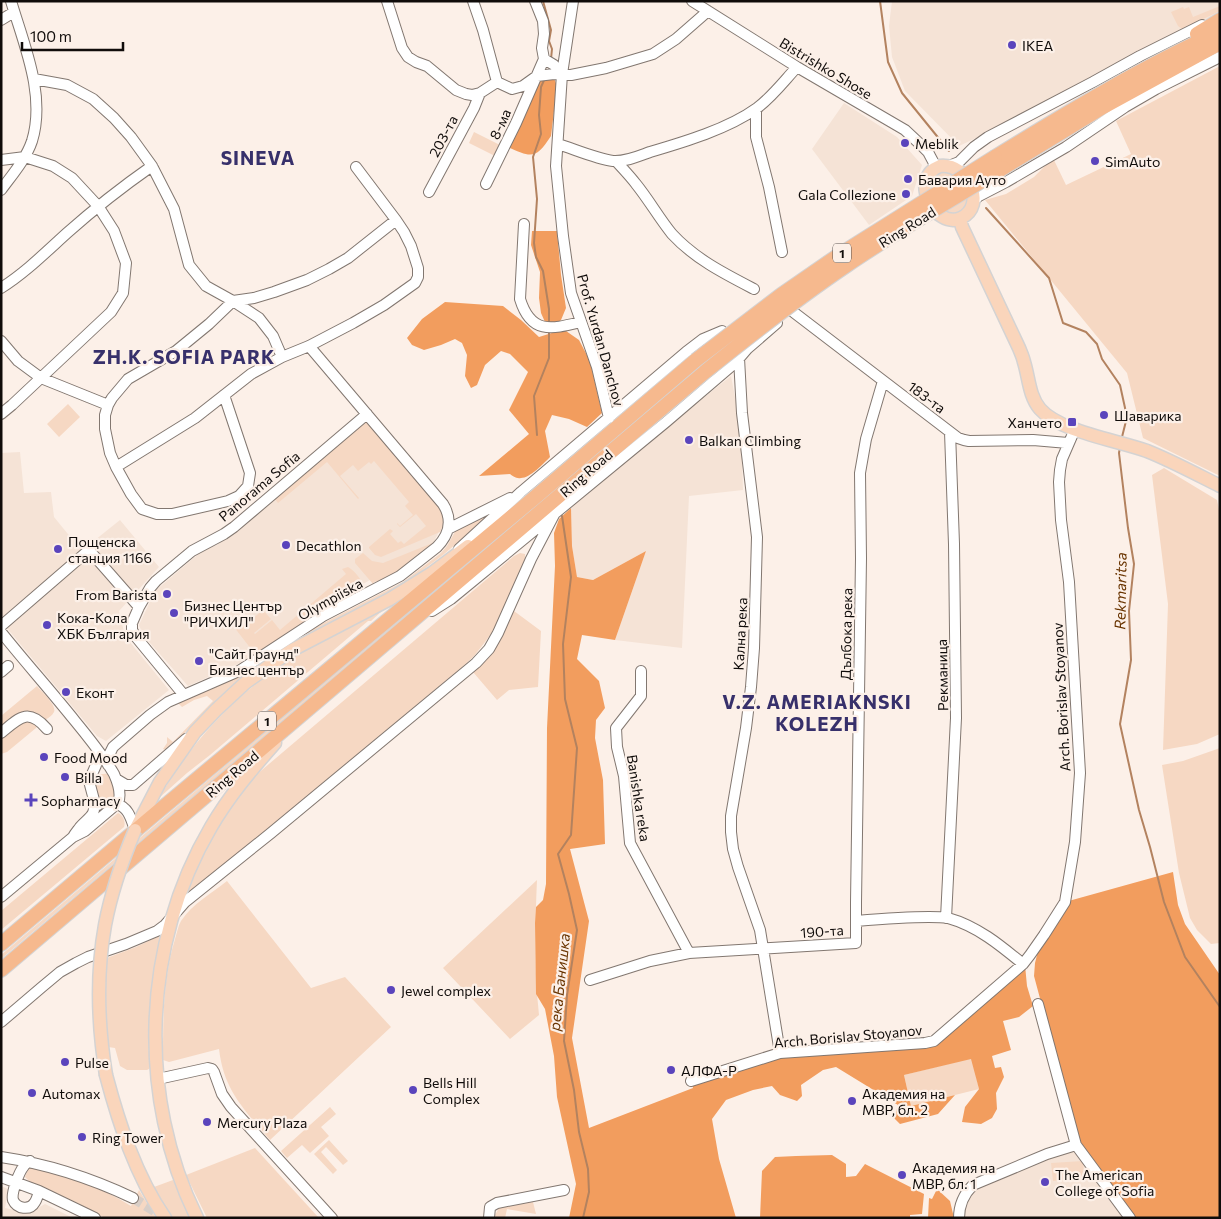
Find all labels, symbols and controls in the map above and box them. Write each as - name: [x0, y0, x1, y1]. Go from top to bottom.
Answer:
- scale bar: [22, 20, 124, 52]
- text: 100 m: [30, 27, 72, 45]
- street label: Bistrishko Shose: [777, 34, 875, 102]
- place label: IKEA: [1022, 37, 1054, 54]
- marker: IKEA: [1006, 39, 1018, 51]
- street label: 8-ма: [486, 106, 514, 142]
- street label: 203-та: [425, 112, 461, 160]
- place label: Meblik: [915, 135, 959, 152]
- marker: Meblik: [899, 137, 911, 149]
- district label: SINEVA: [221, 146, 295, 169]
- place label: SimAuto: [1105, 153, 1160, 170]
- marker: SimAuto: [1089, 155, 1101, 167]
- place label: Бавария Ауто: [918, 171, 1006, 188]
- marker: Бавария Ауто: [902, 173, 914, 185]
- place label: Gala Collezione: [798, 186, 896, 203]
- marker: Gala Collezione: [900, 188, 912, 200]
- street label: Ring Road: [875, 203, 939, 251]
- road number: 1: [833, 244, 851, 262]
- street label: Prof. Yurdan Danchov: [574, 272, 628, 408]
- district label: ZH.K. SOFIA PARK: [93, 345, 275, 368]
- street label: 183-та: [905, 378, 949, 416]
- place label: Шаварика: [1114, 407, 1182, 424]
- marker: Шаварика: [1098, 409, 1110, 421]
- place label: Ханчето: [1008, 414, 1062, 431]
- marker: Ханчето: [1066, 416, 1078, 428]
- place label: Balkan Climbing: [699, 432, 801, 449]
- marker: Balkan Climbing: [683, 434, 695, 446]
- street label: Ring Road: [556, 446, 616, 500]
- street label: Panorama Sofia: [215, 447, 303, 525]
- place label: Пощенска станция 1166: [68, 533, 152, 566]
- place label: Decathlon: [296, 537, 362, 554]
- marker: Decathlon: [280, 539, 292, 551]
- marker: Пощенска станция 1166: [52, 543, 64, 555]
- water label: Rekmaritsa: [1110, 552, 1130, 630]
- street label: Olympiiska: [295, 574, 365, 624]
- place label: From Barista: [76, 586, 157, 603]
- marker: From Barista: [161, 588, 173, 600]
- street label: Дълбока река: [837, 588, 855, 680]
- place label: Бизнес Център "РИЧХИЛ": [184, 597, 282, 630]
- street label: Кална река: [730, 597, 750, 671]
- marker: Бизнес Център "РИЧХИЛ": [168, 607, 180, 619]
- place label: Кока-Кола ХБК България: [57, 609, 150, 642]
- marker: Кока-Кола ХБК България: [41, 619, 53, 631]
- street label: Аrch. Borislav Stoyanov: [1049, 622, 1073, 772]
- street label: Рекманица: [933, 639, 951, 711]
- place label: "Сайт Граунд" Бизнес център: [209, 645, 305, 678]
- marker: "Сайт Граунд" Бизнес център: [193, 655, 205, 667]
- place label: Еконт: [76, 684, 115, 701]
- marker: Еконт: [60, 686, 72, 698]
- district label: V.Z. AMERIAKNSKI KOLEZH: [722, 690, 912, 735]
- road number: 1: [258, 711, 276, 730]
- street label: Ring Road: [202, 747, 262, 801]
- place label: Food Mood: [54, 749, 127, 766]
- marker: Food Mood: [38, 751, 50, 763]
- street label: Banishka reka: [624, 753, 654, 843]
- place label: Billa: [75, 769, 102, 786]
- marker: Billa: [59, 771, 71, 783]
- place label: Sopharmacy: [41, 792, 121, 809]
- marker: Sopharmacy: [25, 794, 37, 806]
- street label: 190-та: [800, 921, 844, 941]
- water label: река Банишка: [545, 932, 573, 1033]
- place label: Jewel complex: [401, 982, 492, 999]
- marker: Jewel complex: [385, 984, 397, 996]
- street label: Arch. Borislav Stoyanov: [773, 1021, 923, 1051]
- place label: Pulse: [75, 1054, 109, 1071]
- marker: Pulse: [59, 1056, 71, 1068]
- place label: АЛФА-Р: [681, 1062, 737, 1079]
- marker: АЛФА-Р: [665, 1064, 677, 1076]
- place label: Bells Hill Complex: [423, 1074, 480, 1107]
- marker: Bells Hill Complex: [407, 1084, 419, 1096]
- place label: Automax: [42, 1085, 101, 1102]
- place label: Академия на МВР, бл. 2: [862, 1085, 945, 1118]
- marker: Automax: [26, 1087, 38, 1099]
- marker: Академия на МВР, бл. 2: [846, 1095, 858, 1107]
- place label: Mercury Plaza: [217, 1114, 307, 1131]
- marker: Mercury Plaza: [201, 1116, 213, 1128]
- place label: Ring Tower: [92, 1129, 164, 1146]
- marker: Ring Tower: [76, 1131, 88, 1143]
- place label: Академия на МВР, бл. 1: [912, 1159, 995, 1192]
- place label: The American College of Sofia: [1055, 1166, 1154, 1199]
- marker: Академия на МВР, бл. 1: [896, 1169, 908, 1181]
- marker: The American College of Sofia: [1039, 1176, 1051, 1188]

